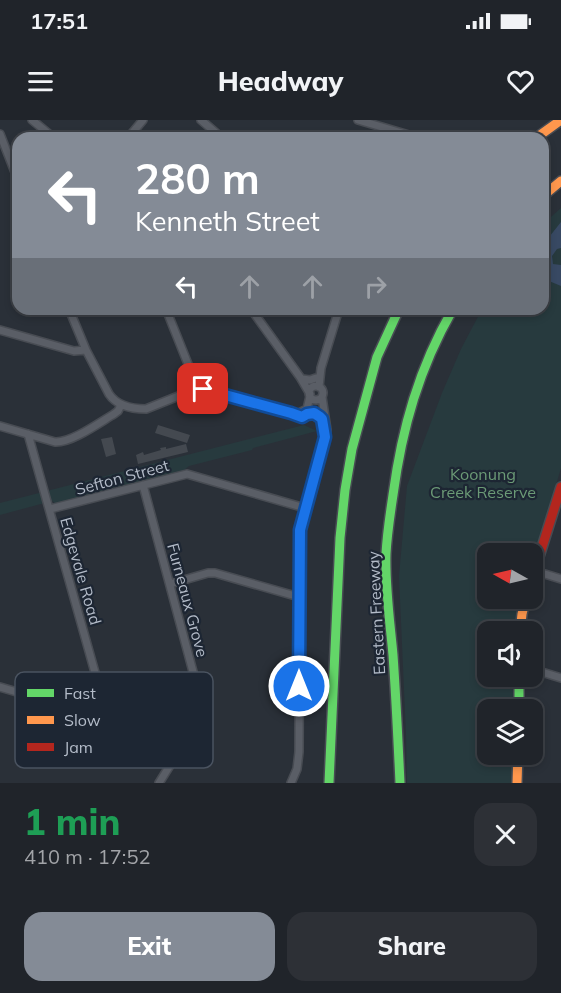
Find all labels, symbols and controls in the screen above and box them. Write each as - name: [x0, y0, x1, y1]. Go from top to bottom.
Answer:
- text: 17:51: [30, 7, 88, 35]
- text: Headway: [218, 64, 343, 98]
- icon: menu: [24, 65, 57, 98]
- icon: heart: [504, 65, 537, 98]
- text: 280 m: [135, 152, 260, 205]
- icon: left: [36, 156, 114, 234]
- text: Kenneth Street: [135, 204, 320, 238]
- icon: left: [170, 270, 203, 303]
- icon: ahead: [233, 270, 266, 303]
- icon: ahead: [296, 270, 329, 303]
- icon: right: [359, 270, 392, 303]
- pin: [177, 363, 228, 414]
- icon: arrive: [186, 372, 219, 405]
- street label: Sefton Street: [73, 455, 171, 499]
- park label: Koonung Creek Reserve: [430, 464, 536, 502]
- street label: Edgevale Road: [56, 515, 106, 627]
- street label: Furneaux Grove: [163, 541, 213, 659]
- north arrow: [477, 543, 543, 609]
- map controls: [477, 543, 543, 765]
- street label: Eastern Freeway: [363, 550, 389, 675]
- button: sound: [477, 621, 543, 687]
- position arrow: [267, 654, 331, 718]
- legend: [15, 672, 213, 768]
- text: Fast: [64, 683, 96, 703]
- button: layers: [477, 699, 543, 765]
- text: Slow: [64, 710, 101, 730]
- text: Jam: [64, 737, 93, 757]
- text: 1 min: [24, 799, 120, 844]
- button: close: [474, 803, 537, 866]
- text: 410 m · 17:52: [24, 844, 150, 869]
- button: Exit: [24, 912, 275, 981]
- button: Share: [287, 912, 537, 981]

